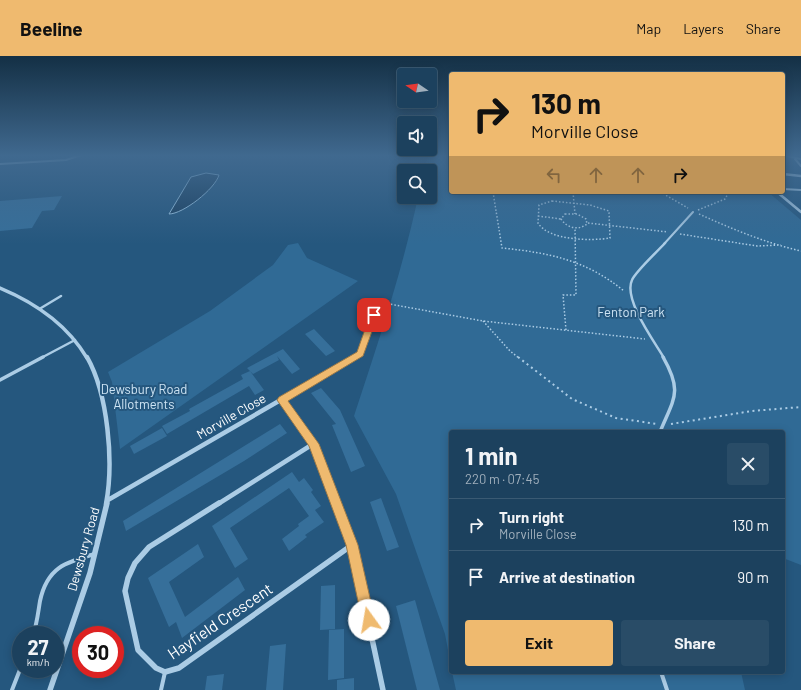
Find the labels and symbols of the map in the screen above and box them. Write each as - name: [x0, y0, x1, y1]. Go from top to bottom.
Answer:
- north arrow: [397, 68, 437, 108]
- pin: [357, 298, 391, 332]
- park label: Fenton Park: [597, 304, 665, 320]
- park label: Dewsbury Road Allotments: [101, 381, 187, 412]
- street label: Morville Close: [193, 390, 269, 442]
- street label: Dewsbury Road: [63, 505, 103, 593]
- street label: Hayfield Crescent: [164, 578, 276, 663]
- position arrow: [348, 599, 390, 641]
- speed limit sign: 30: [72, 626, 124, 678]

